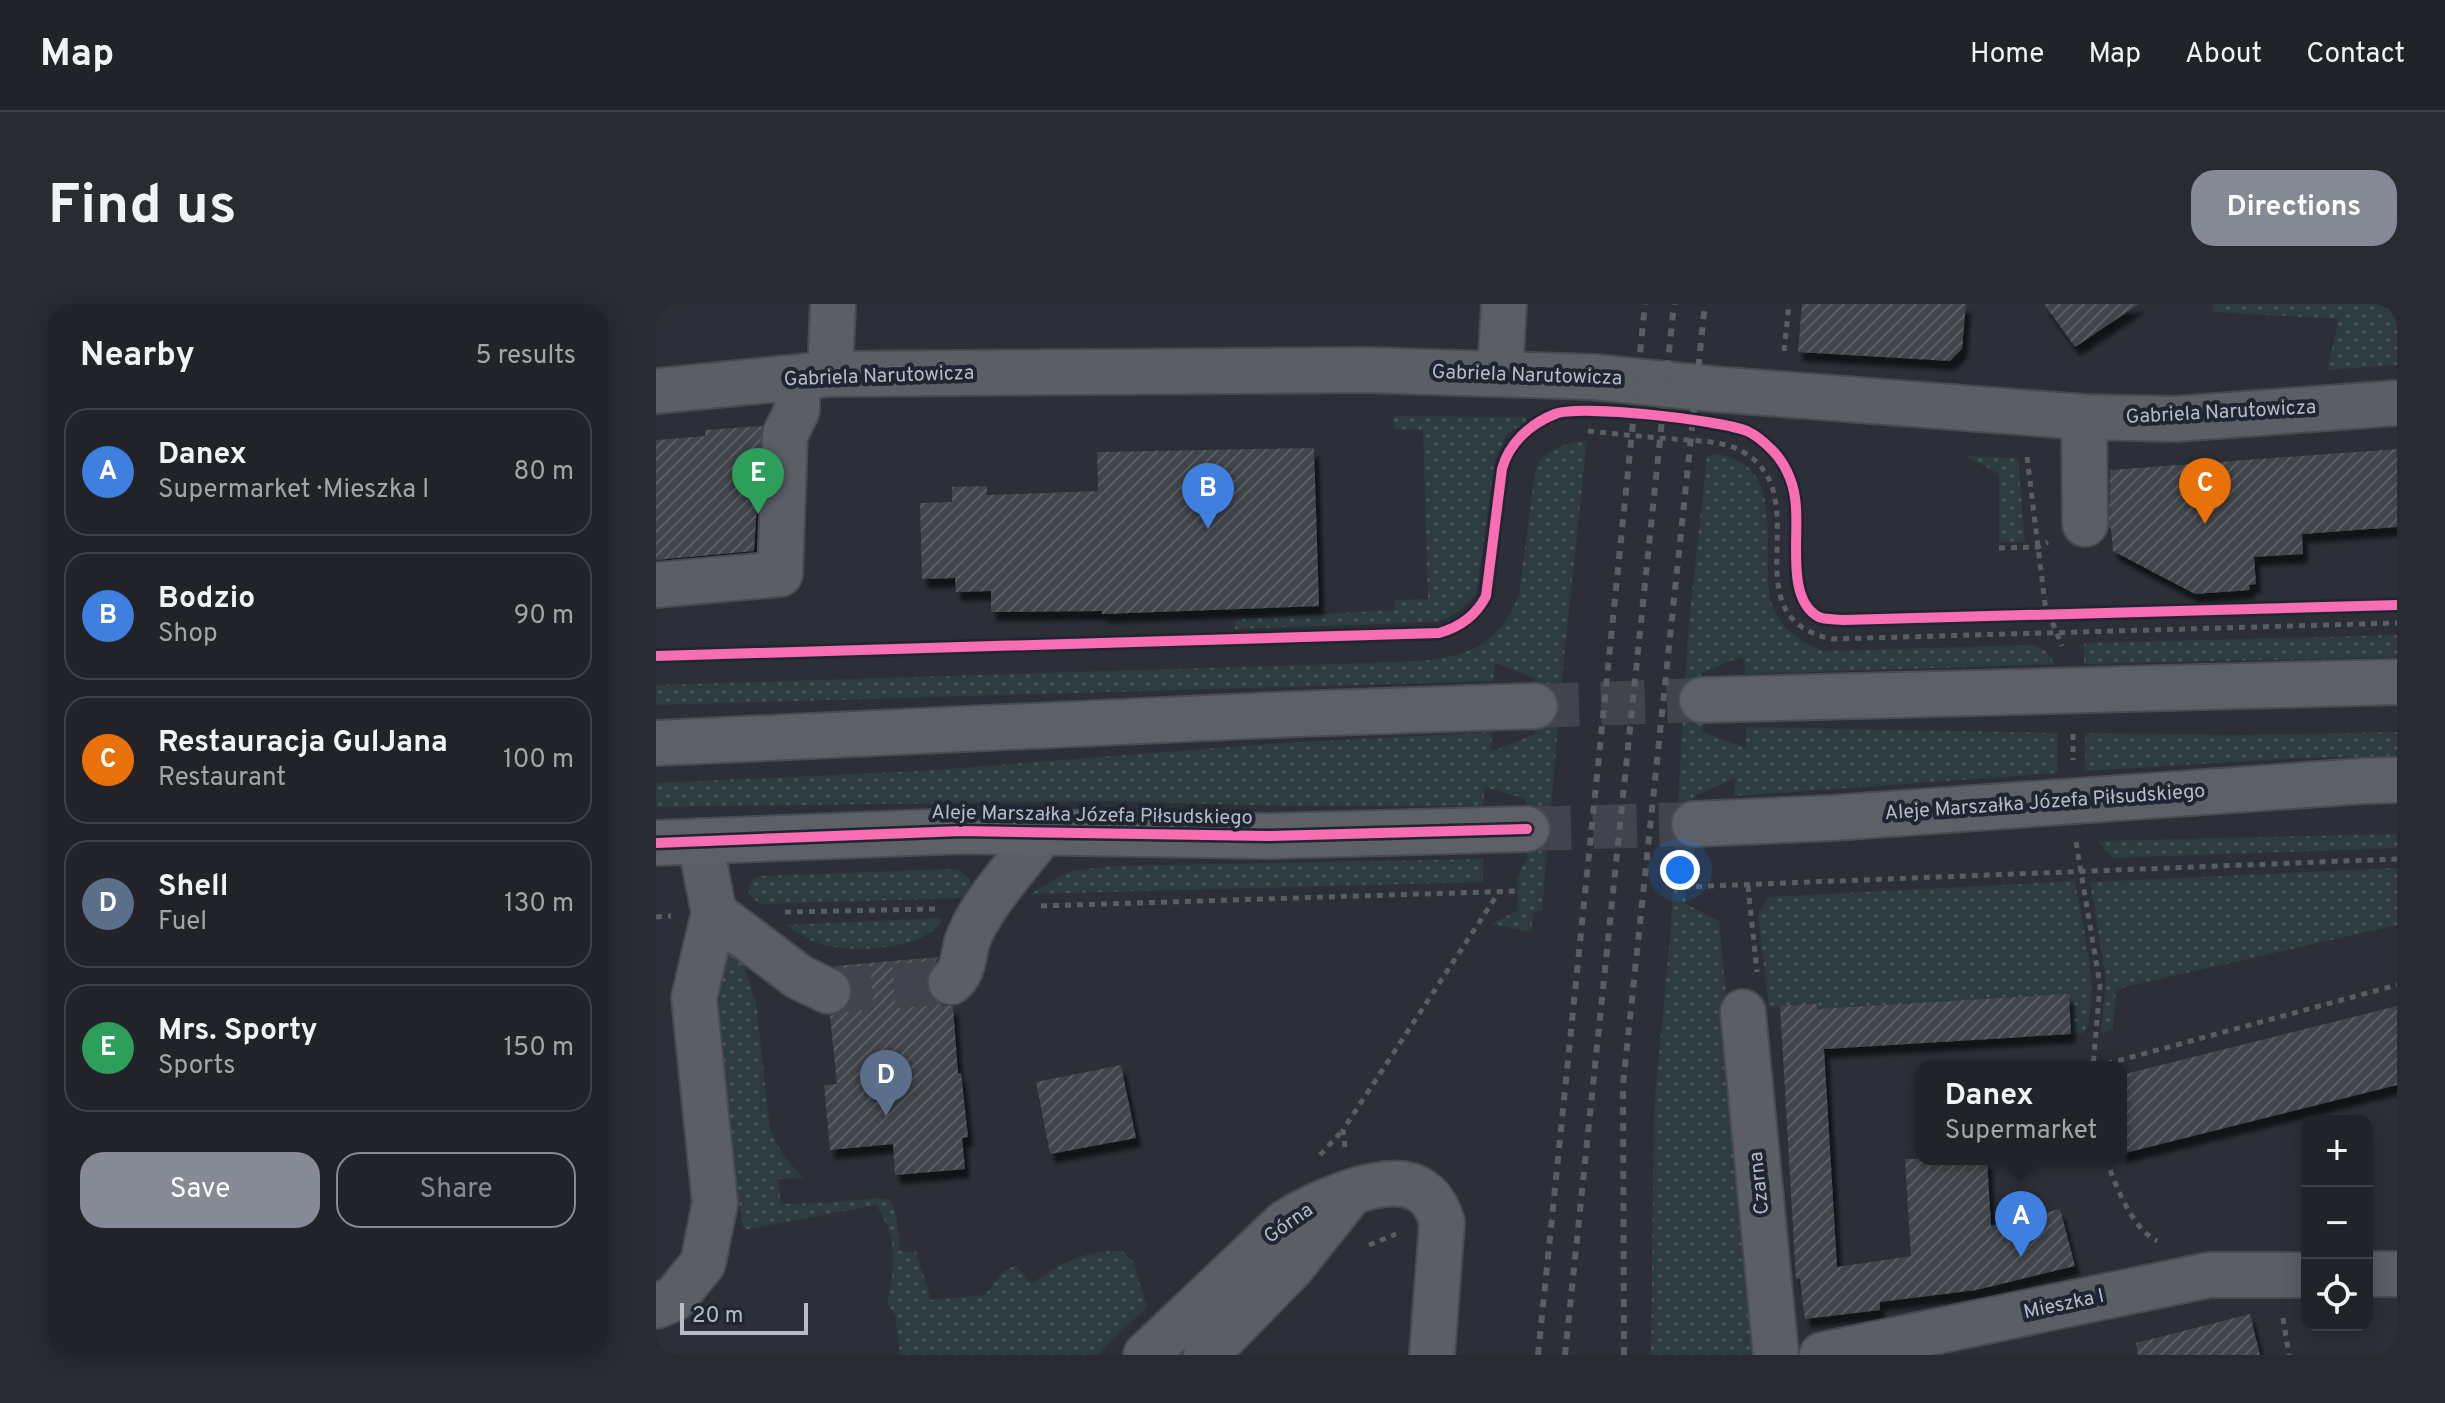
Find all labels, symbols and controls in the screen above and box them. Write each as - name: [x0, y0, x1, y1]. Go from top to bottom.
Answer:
- text: Map: [40, 31, 114, 80]
- text: Home: [1970, 37, 2044, 73]
- text: Map: [2088, 37, 2141, 73]
- text: About: [2185, 37, 2262, 73]
- text: Contact: [2306, 37, 2405, 73]
- button: Directions: [2191, 170, 2397, 246]
- text: Find us: [48, 173, 237, 243]
- text: Nearby: [80, 335, 195, 378]
- text: 5 results: [475, 340, 576, 373]
- street label: Gabriela Narutowicza: [1431, 360, 1623, 392]
- street label: Gabriela Narutowicza: [783, 361, 975, 393]
- street label: Gabriela Narutowicza: [2125, 395, 2317, 431]
- text: Danex: [158, 437, 247, 474]
- pin: E: [732, 448, 784, 514]
- text: A: [99, 456, 117, 489]
- text: 80 m: [514, 456, 574, 489]
- pin: C: [2179, 458, 2231, 524]
- pin: B: [1182, 463, 1234, 529]
- text: Supermarket · Mieszka I: [158, 474, 429, 507]
- text: Bodzio: [158, 581, 255, 618]
- text: B: [99, 600, 117, 633]
- text: 90 m: [514, 600, 574, 633]
- text: Shop: [158, 618, 218, 651]
- text: Restauracja GulJana: [158, 725, 448, 762]
- text: C: [100, 744, 116, 777]
- text: 100 m: [503, 744, 574, 777]
- text: Restaurant: [158, 762, 286, 795]
- street label: Aleje Marszałka Józefa Piłsudskiego: [1884, 779, 2206, 827]
- street label: Aleje Marszałka Józefa Piłsudskiego: [931, 800, 1253, 832]
- your location: [1660, 850, 1700, 890]
- text: Shell: [158, 869, 228, 906]
- text: D: [99, 888, 117, 921]
- text: 130 m: [504, 888, 574, 921]
- text: Fuel: [158, 906, 207, 939]
- text: Mrs. Sporty: [158, 1013, 318, 1050]
- text: E: [100, 1032, 116, 1065]
- text: 150 m: [503, 1032, 574, 1065]
- text: Sports: [158, 1050, 235, 1083]
- pin: D: [860, 1050, 912, 1116]
- popup: [1915, 1061, 2127, 1165]
- text: Danex: [1945, 1078, 2034, 1115]
- text: Supermarket: [1945, 1115, 2097, 1148]
- map controls: [2301, 1115, 2373, 1331]
- button: +: [2301, 1115, 2373, 1187]
- street label: Czarna: [1744, 1150, 1776, 1216]
- button: Save: [80, 1152, 320, 1228]
- button: Share: [336, 1152, 576, 1228]
- button: −: [2301, 1187, 2373, 1259]
- pin: A: [1995, 1191, 2047, 1257]
- street label: Górna: [1259, 1198, 1319, 1250]
- button: locate: [2301, 1259, 2373, 1331]
- street label: Mieszka I: [2021, 1284, 2107, 1326]
- scale bar: [680, 1299, 808, 1335]
- text: 20 m: [692, 1303, 743, 1330]

